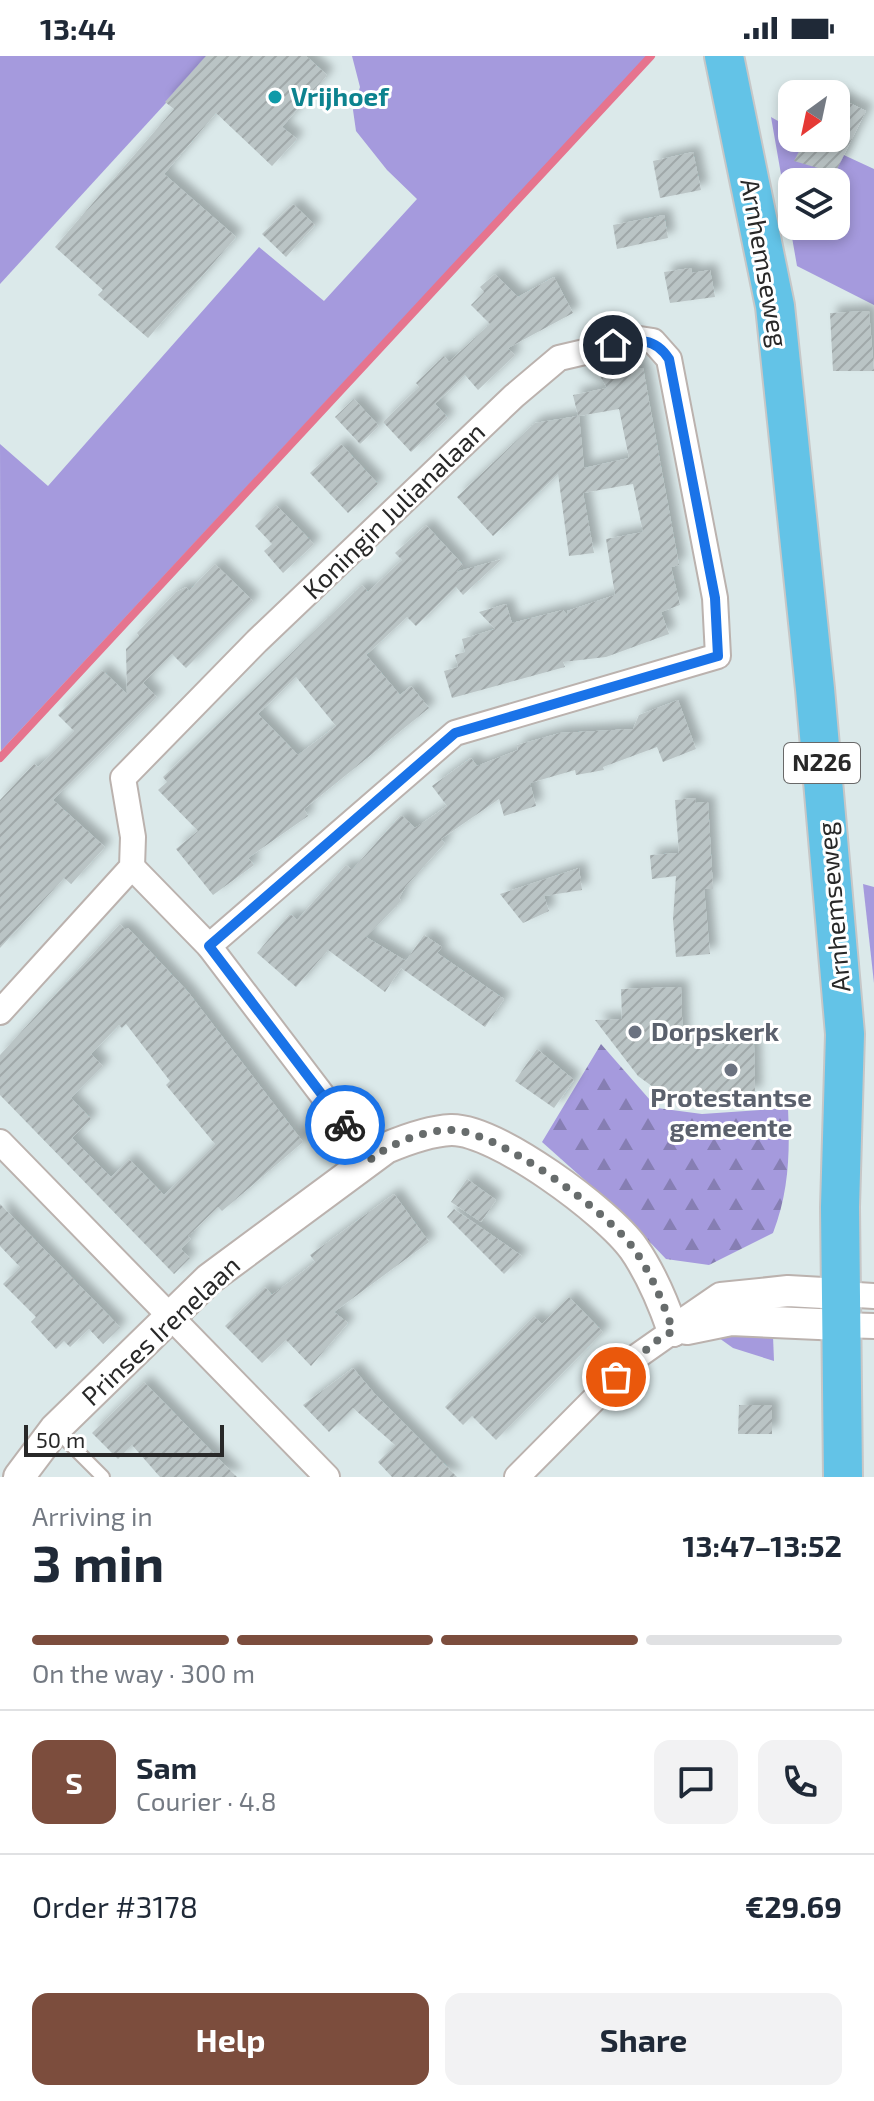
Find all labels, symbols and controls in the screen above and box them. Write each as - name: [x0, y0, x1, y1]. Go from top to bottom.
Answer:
- text: 13:44: [40, 10, 116, 46]
- place label: Vrijhoef: [291, 80, 390, 111]
- north arrow: [778, 80, 850, 152]
- map controls: [778, 80, 850, 240]
- marker: Vrijhoef: [266, 88, 284, 106]
- button: layers: [778, 168, 850, 240]
- street label: Arnhemseweg: [735, 176, 796, 349]
- pin: [579, 311, 647, 379]
- icon: home: [591, 323, 635, 367]
- street label: Koningin Julianalaan: [296, 415, 490, 605]
- road number: N226: [784, 743, 860, 783]
- street label: Arnhemseweg: [810, 821, 855, 993]
- place label: Dorpskerk: [651, 1015, 779, 1046]
- marker: Dorpskerk: [626, 1023, 644, 1041]
- marker: Protestantse gemeente: [722, 1061, 740, 1079]
- place label: Protestantse gemeente: [650, 1081, 812, 1142]
- courier: [305, 1085, 385, 1165]
- icon: bike: [323, 1103, 367, 1147]
- street label: Prinses Irenelaan: [75, 1249, 245, 1411]
- pin: [582, 1343, 650, 1411]
- icon: bag: [594, 1355, 638, 1399]
- scale bar: [24, 1421, 224, 1457]
- text: 50 m: [36, 1426, 85, 1452]
- text: Arriving in: [32, 1500, 153, 1531]
- text: 13:47–13:52: [682, 1527, 842, 1563]
- text: 3 min: [32, 1530, 164, 1592]
- text: On the way · 300 m: [32, 1657, 255, 1688]
- button: chat: [654, 1740, 738, 1824]
- button: phone: [758, 1740, 842, 1824]
- text: Sam: [136, 1749, 197, 1785]
- text: S: [65, 1764, 83, 1800]
- text: Courier · 4.8: [136, 1785, 277, 1816]
- text: Order #3178: [32, 1888, 198, 1924]
- text: €29.69: [745, 1888, 842, 1924]
- button: Help: [32, 1993, 429, 2085]
- button: Share: [445, 1993, 842, 2085]

